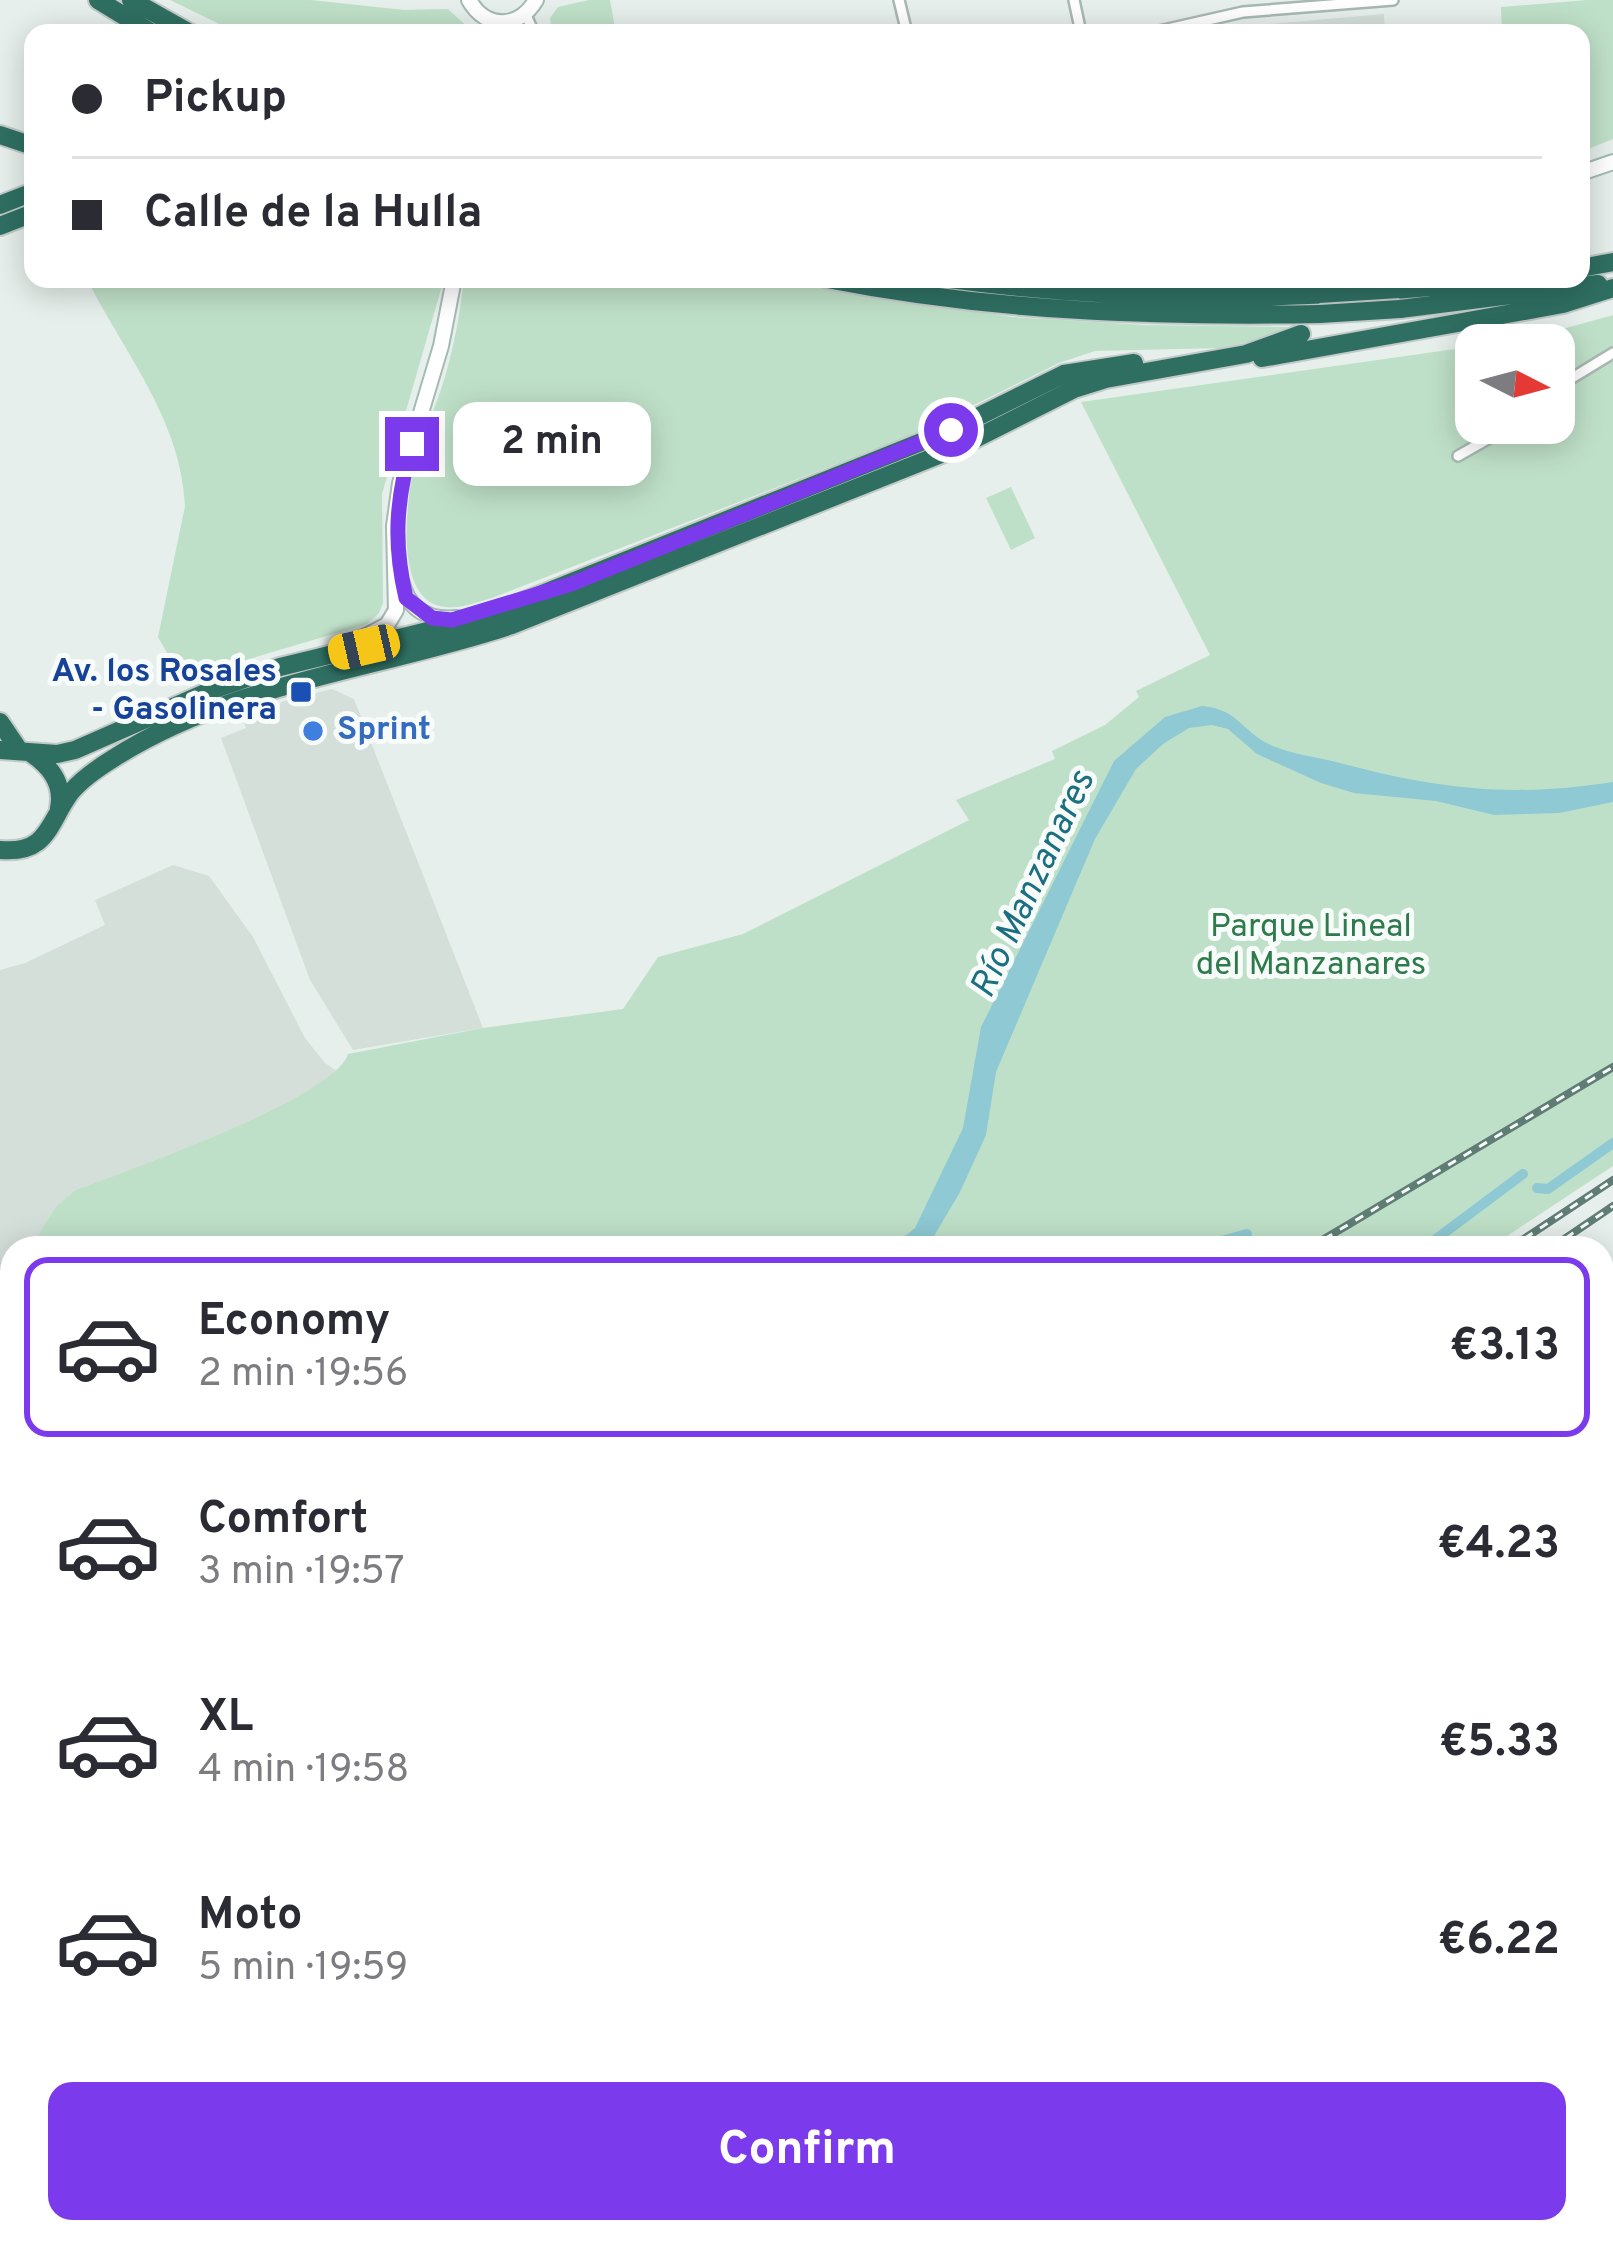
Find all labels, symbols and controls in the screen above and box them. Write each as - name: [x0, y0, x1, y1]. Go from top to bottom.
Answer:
- text: Pickup: [144, 71, 287, 128]
- text: Calle de la Hulla: [144, 186, 482, 243]
- north arrow: [1455, 324, 1575, 444]
- map controls: [1455, 324, 1575, 444]
- callout: 2 min: [454, 402, 652, 486]
- route start: [924, 403, 978, 457]
- route end: [385, 417, 439, 471]
- text: 2 min: [501, 419, 603, 468]
- car: [325, 621, 403, 673]
- place label: Av. los Rosales - Gasolinera: [52, 652, 277, 732]
- marker: Av. los Rosales - Gasolinera: [288, 679, 314, 705]
- place label: Sprint: [337, 710, 431, 752]
- marker: Sprint: [300, 718, 326, 744]
- water label: Río Manzanares: [961, 763, 1107, 1006]
- park label: Parque Lineal del Manzanares: [1196, 907, 1426, 987]
- icon: car: [54, 1293, 162, 1401]
- text: Economy: [198, 1294, 390, 1351]
- text: €3.13: [1450, 1319, 1560, 1376]
- text: 2 min · 19:56: [198, 1351, 408, 1400]
- icon: car: [54, 1491, 162, 1599]
- text: Comfort: [198, 1492, 368, 1549]
- text: €4.23: [1437, 1517, 1560, 1574]
- text: 3 min · 19:57: [198, 1549, 405, 1598]
- icon: car: [54, 1689, 162, 1797]
- text: XL: [198, 1690, 253, 1747]
- text: €5.33: [1439, 1715, 1560, 1772]
- text: 4 min · 19:58: [198, 1747, 409, 1796]
- icon: car: [54, 1887, 162, 1995]
- text: Moto: [198, 1888, 302, 1945]
- text: €6.22: [1438, 1913, 1560, 1970]
- text: 5 min · 19:59: [198, 1945, 408, 1994]
- button: Confirm: [48, 2082, 1566, 2220]

